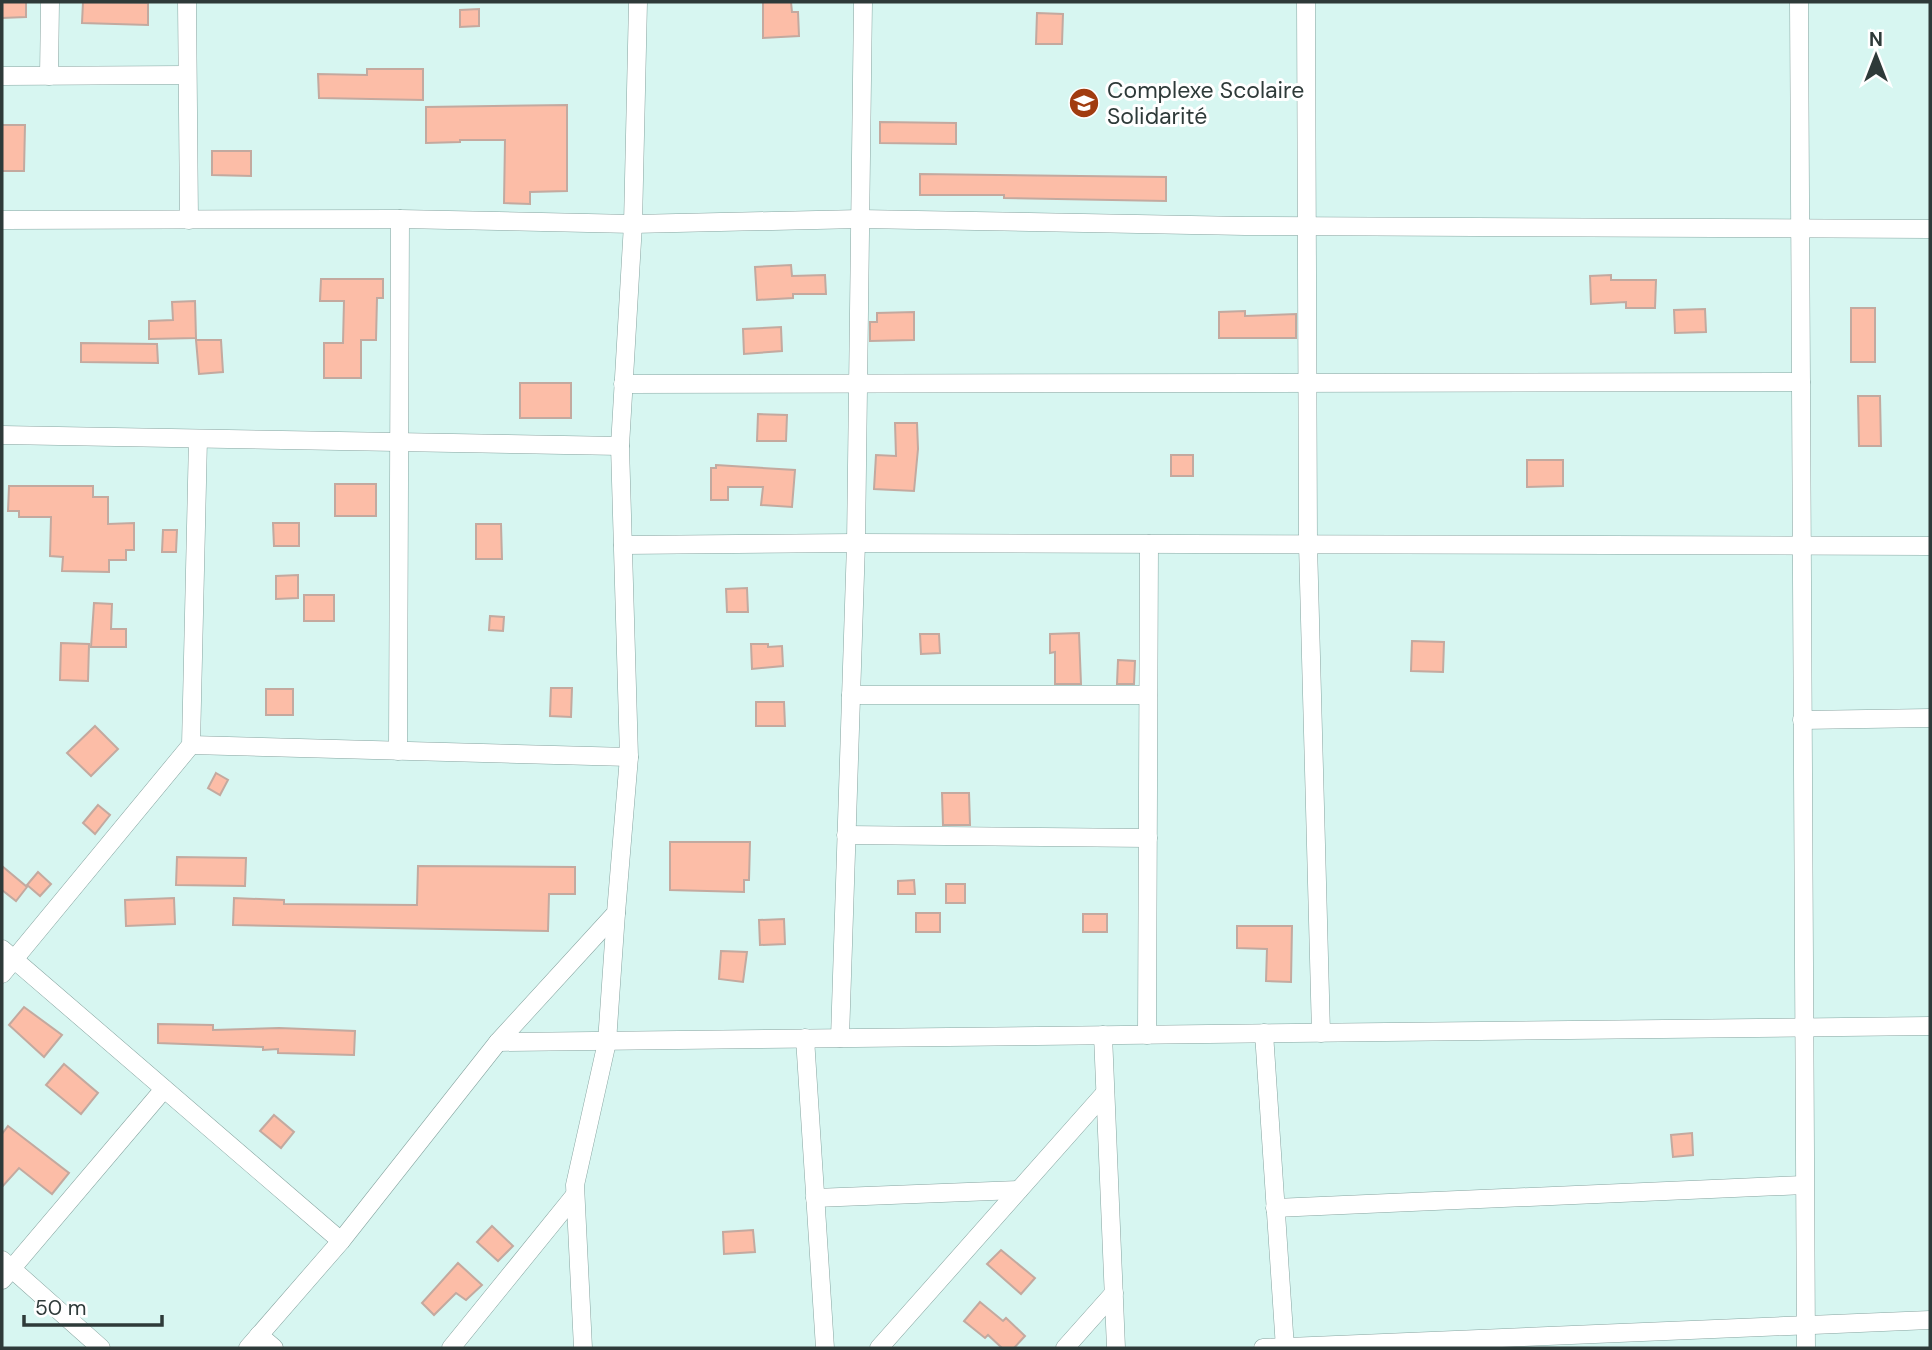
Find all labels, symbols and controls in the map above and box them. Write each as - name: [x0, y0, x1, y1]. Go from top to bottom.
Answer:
- north arrow: [1841, 21, 1911, 91]
- text: N: [1869, 27, 1883, 52]
- place label: Complexe Scolaire Solidarité: [1107, 75, 1304, 131]
- school or university icon: Complexe Scolaire Solidarité: [1067, 86, 1101, 120]
- scale bar: [24, 1284, 163, 1328]
- text: 50 m: [35, 1294, 86, 1322]

